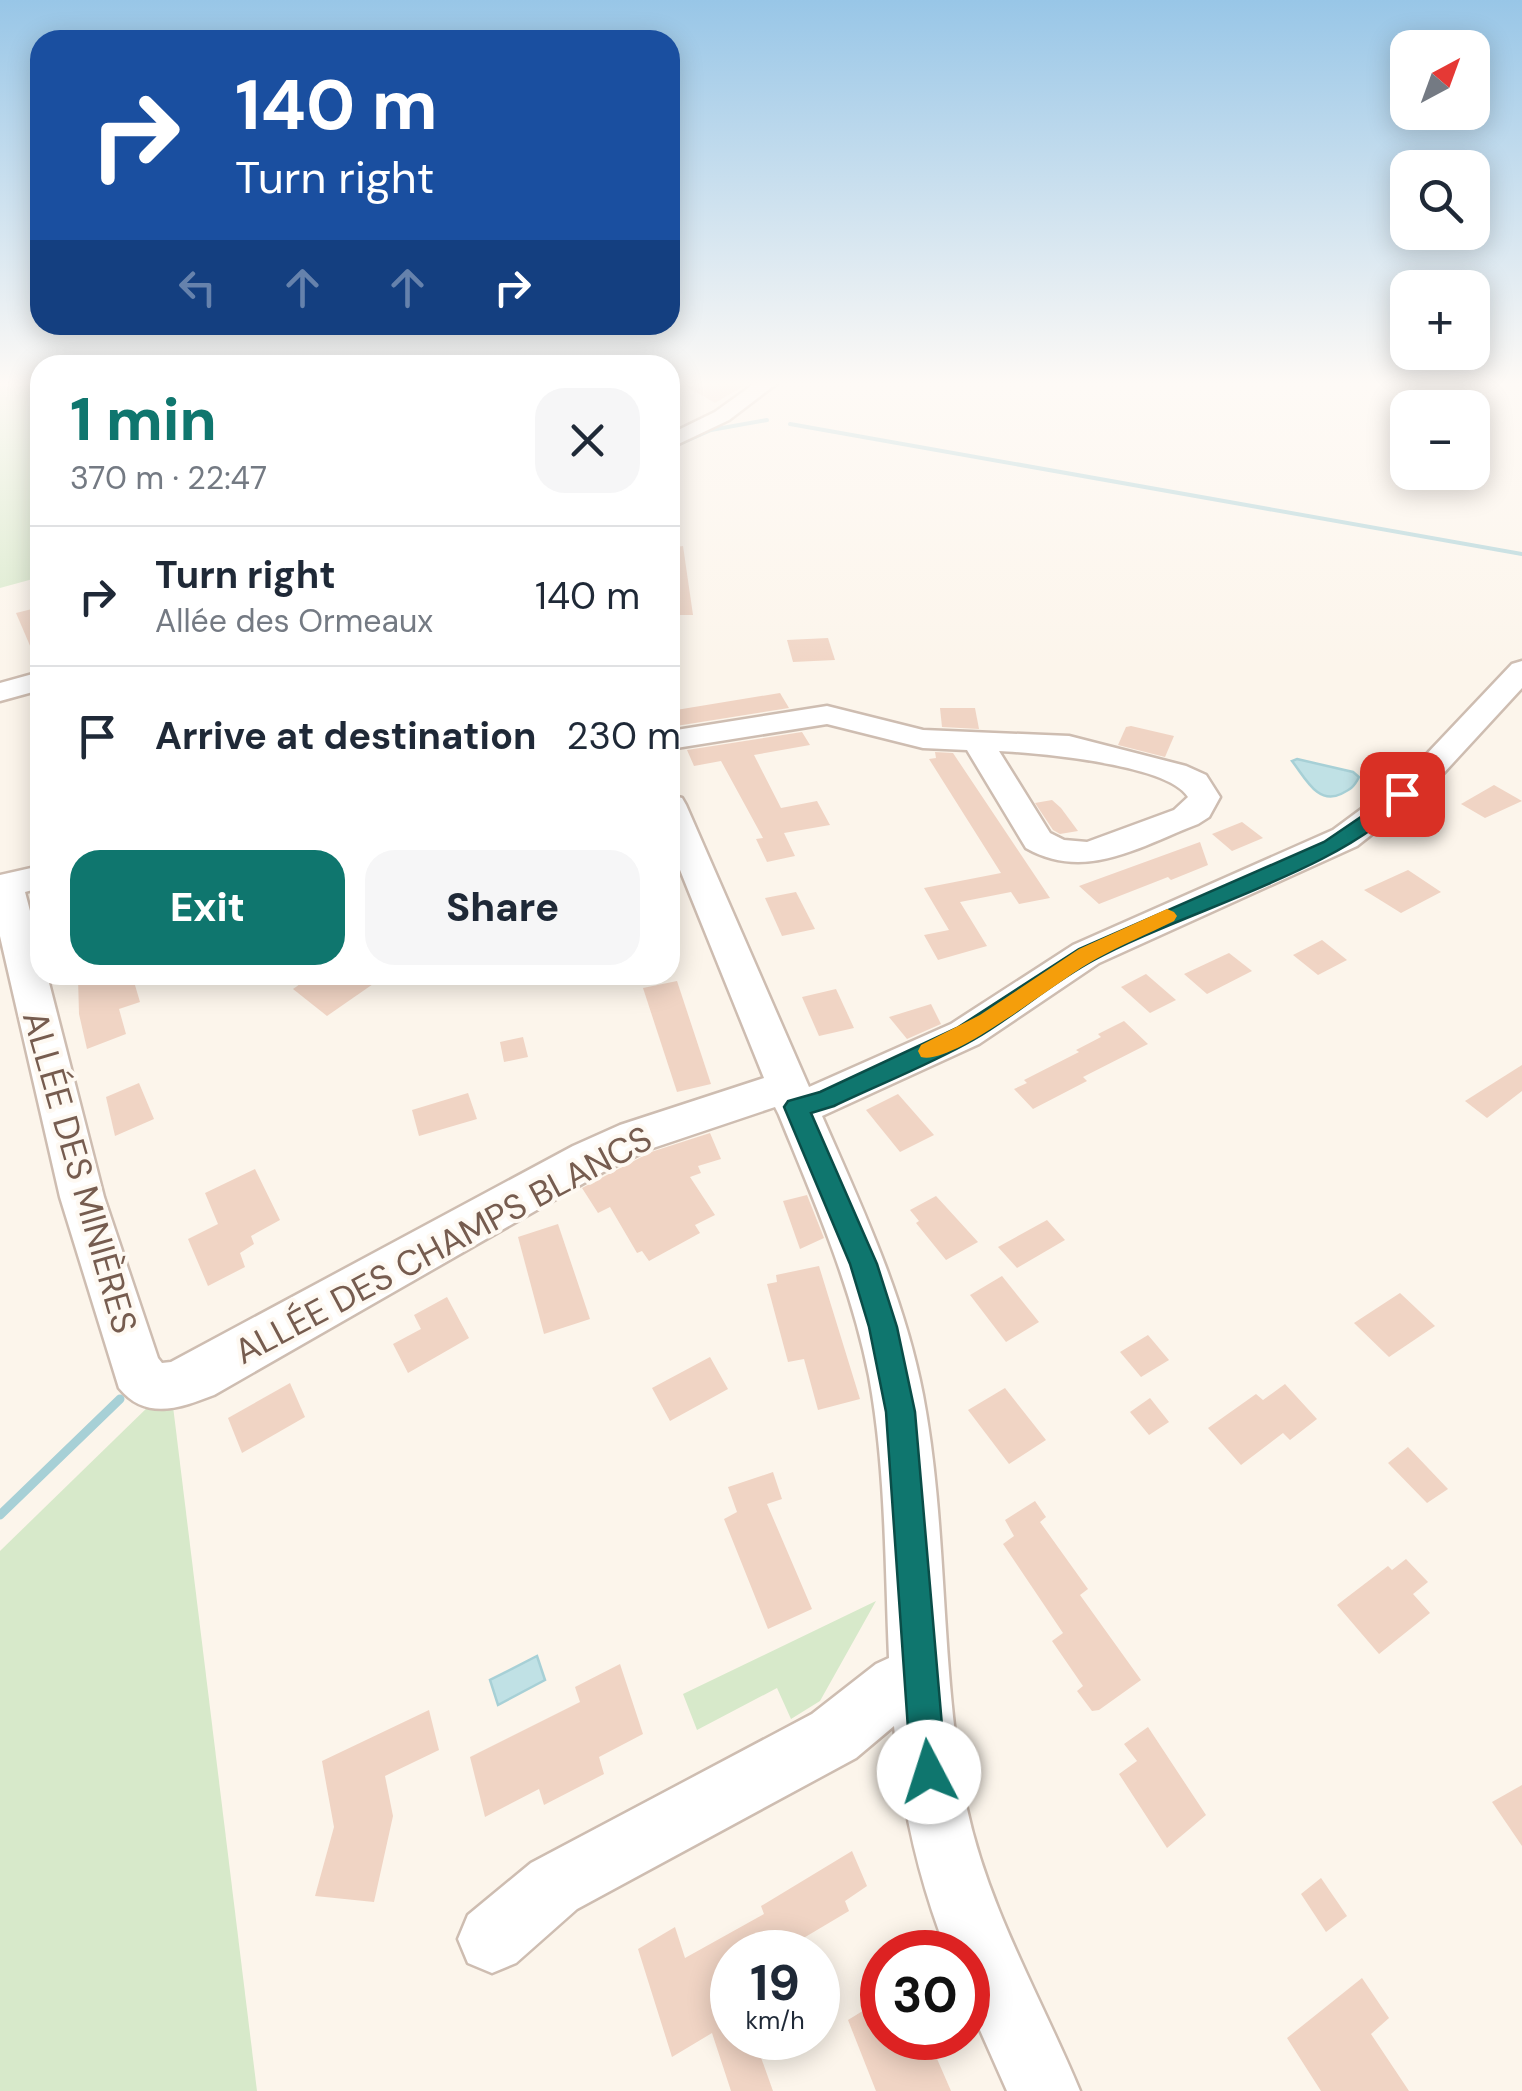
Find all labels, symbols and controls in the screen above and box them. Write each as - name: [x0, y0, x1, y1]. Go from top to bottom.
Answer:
- north arrow: [1390, 30, 1490, 130]
- map controls: [1390, 30, 1490, 490]
- text: 140 m: [235, 60, 438, 151]
- icon: right: [70, 70, 200, 200]
- text: Turn right: [235, 148, 434, 207]
- button: search: [1390, 150, 1490, 250]
- icon: left: [170, 260, 225, 315]
- icon: ahead: [275, 260, 330, 315]
- icon: ahead: [380, 260, 435, 315]
- icon: right: [485, 260, 540, 315]
- button: +: [1390, 270, 1490, 370]
- text: 1 min: [70, 380, 217, 459]
- button: close: [535, 388, 640, 493]
- button: −: [1390, 390, 1490, 490]
- text: 370 m · 22:47: [70, 457, 267, 499]
- text: Turn right: [155, 550, 336, 600]
- icon: right: [70, 569, 125, 624]
- text: 140 m: [535, 571, 640, 621]
- text: Allée des Ormeaux: [155, 600, 433, 642]
- icon: arrive: [70, 709, 125, 764]
- text: Arrive at destination: [155, 711, 537, 761]
- text: 230 m: [567, 711, 681, 761]
- pin: [1360, 752, 1445, 837]
- icon: arrive: [1375, 767, 1430, 822]
- button: Exit: [70, 850, 345, 965]
- button: Share: [365, 850, 640, 965]
- street label: ALLÉE DES MINIÈRES: [12, 1006, 148, 1338]
- street label: ALLÉE DES CHAMPS BLANCS: [226, 1115, 660, 1375]
- position arrow: [877, 1720, 981, 1824]
- speed limit sign: 30: [860, 1930, 990, 2060]
- text: 19: [750, 1950, 800, 2016]
- text: km/h: [745, 2004, 805, 2037]

